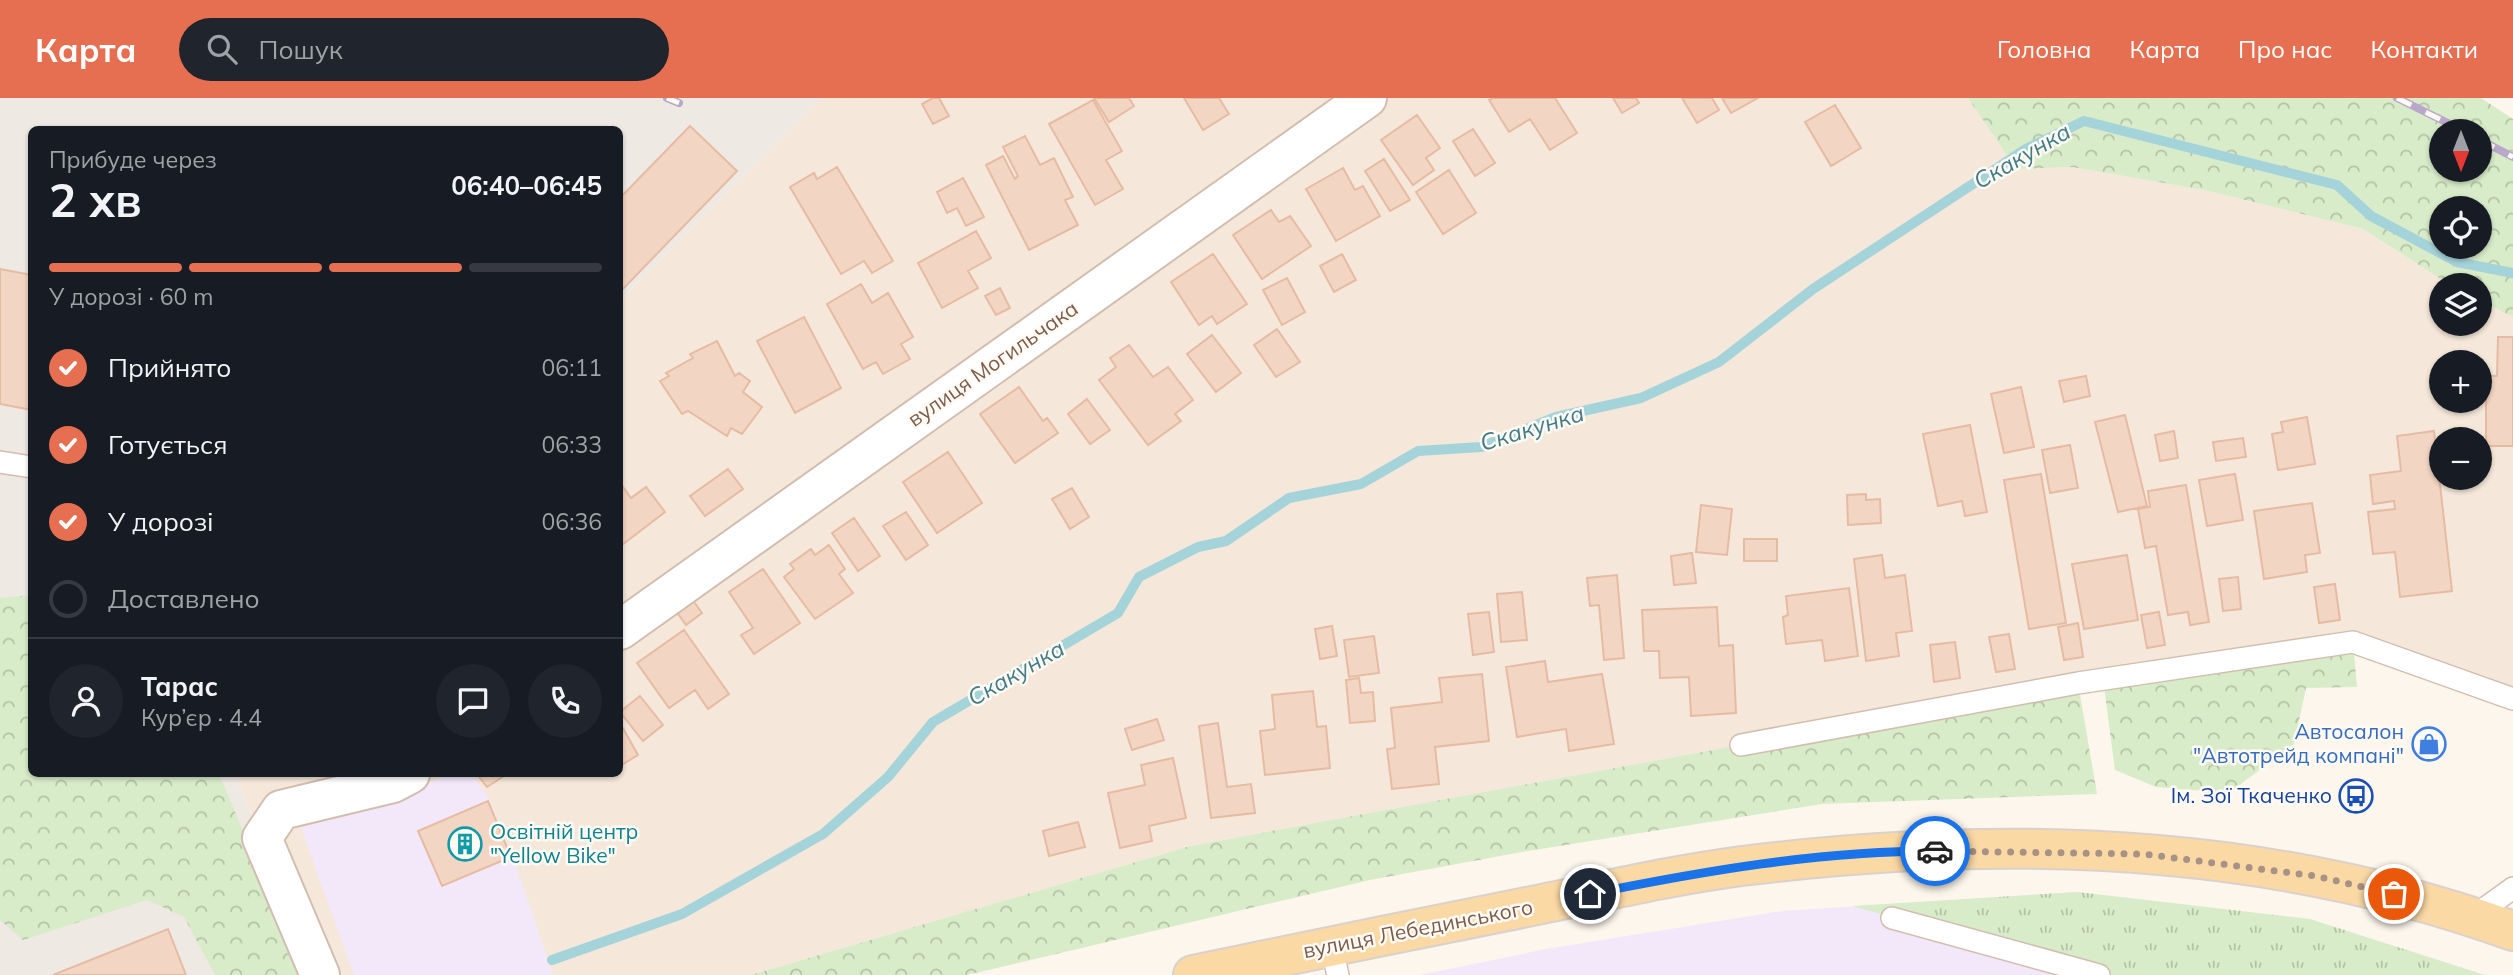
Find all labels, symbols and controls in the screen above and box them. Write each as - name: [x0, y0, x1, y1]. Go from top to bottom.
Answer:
- search box: [179, 18, 669, 81]
- text: Карта: [35, 29, 137, 70]
- icon: search: [203, 30, 241, 68]
- text: Пошук: [259, 33, 343, 66]
- text: Головна: [1997, 34, 2091, 64]
- text: Карта: [2129, 34, 2200, 64]
- text: Про нас: [2238, 34, 2332, 64]
- text: Контакти: [2370, 34, 2478, 64]
- water label: Скакунка: [1968, 116, 2075, 195]
- north arrow: [2429, 119, 2492, 182]
- map controls: [2429, 119, 2492, 490]
- text: Прибуде через: [49, 145, 217, 174]
- text: 06:40–06:45: [451, 169, 602, 202]
- text: 2 хв: [49, 171, 142, 229]
- button: locate: [2429, 196, 2492, 259]
- button: layers: [2429, 273, 2492, 336]
- text: У дорозі · 60 m: [49, 282, 214, 311]
- street label: вулиця Могильчака: [902, 295, 1083, 432]
- icon: check: [49, 349, 87, 387]
- button: +: [2429, 350, 2492, 413]
- text: Прийнято: [108, 351, 231, 384]
- text: 06:11: [542, 353, 602, 382]
- water label: Скакунка: [1476, 398, 1587, 457]
- icon: check: [49, 426, 87, 464]
- button: −: [2429, 427, 2492, 490]
- text: Готується: [108, 428, 227, 461]
- text: 06:33: [542, 430, 602, 459]
- icon: check: [49, 503, 87, 541]
- text: У дорозі: [108, 505, 214, 538]
- text: 06:36: [542, 507, 602, 536]
- text: Доставлено: [108, 582, 260, 615]
- water label: Скакунка: [962, 633, 1069, 712]
- button: person: [49, 664, 123, 738]
- button: chat: [436, 664, 510, 738]
- button: phone: [528, 664, 602, 738]
- text: Тарас: [141, 670, 218, 703]
- text: Кур’єр · 4.4: [141, 703, 262, 732]
- place label: Автосалон "Автотрейд компані": [2193, 718, 2404, 768]
- shop icon: Автосалон "Автотрейд компані": [2410, 725, 2448, 763]
- bus stop icon: Ім. Зої Ткаченко: [2337, 777, 2375, 815]
- place label: Ім. Зої Ткаченко: [2171, 782, 2332, 808]
- courier: [1900, 816, 1970, 886]
- place label: Освітній центр "Yellow Bike": [490, 818, 638, 868]
- building icon: Освітній центр "Yellow Bike": [446, 825, 484, 863]
- icon: car: [1916, 832, 1954, 870]
- pin: [1560, 864, 1620, 924]
- pin: [2364, 864, 2424, 924]
- icon: home: [1571, 875, 1609, 913]
- icon: bag: [2375, 875, 2413, 913]
- street label: вулиця Лебединського: [1301, 893, 1535, 963]

